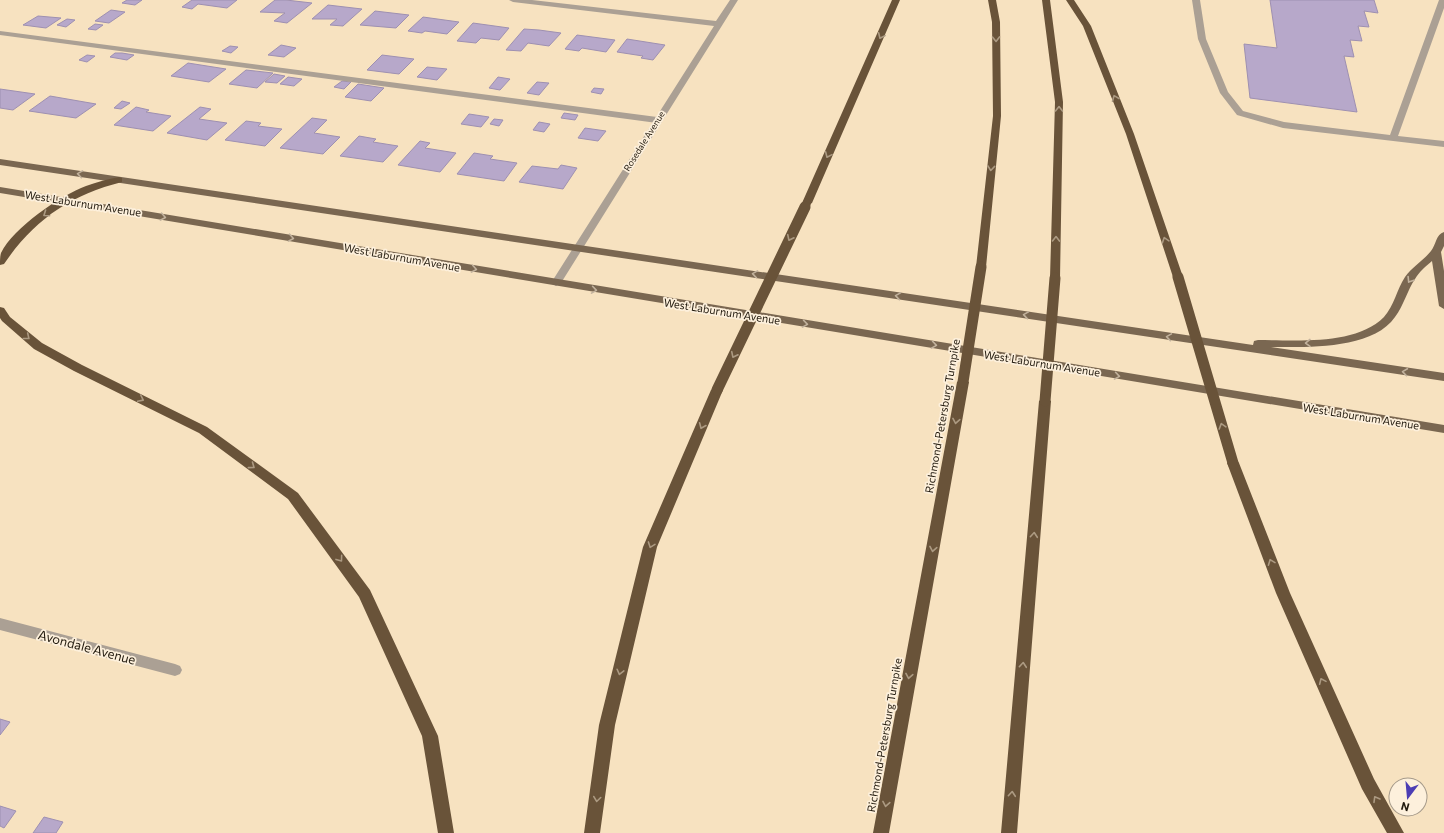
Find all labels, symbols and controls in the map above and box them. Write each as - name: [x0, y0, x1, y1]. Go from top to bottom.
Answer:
- one-way arrow: [878, 31, 886, 39]
- one-way arrow: [992, 36, 1000, 42]
- one-way arrow: [1112, 94, 1120, 101]
- one-way arrow: [1055, 106, 1063, 112]
- street label: Rosedale Avenue: [621, 109, 667, 173]
- one-way arrow: [825, 151, 833, 158]
- one-way arrow: [987, 165, 996, 171]
- one-way arrow: [77, 170, 83, 179]
- street label: West Laburnum Avenue: [24, 187, 142, 219]
- one-way arrow: [44, 209, 51, 216]
- one-way arrow: [160, 212, 166, 220]
- one-way arrow: [288, 233, 294, 242]
- one-way arrow: [787, 234, 795, 241]
- one-way arrow: [1052, 236, 1060, 242]
- one-way arrow: [1161, 237, 1170, 244]
- street label: West Laburnum Avenue: [343, 240, 461, 274]
- one-way arrow: [471, 265, 477, 273]
- one-way arrow: [752, 271, 758, 279]
- one-way arrow: [1407, 276, 1414, 283]
- one-way arrow: [591, 285, 597, 294]
- one-way arrow: [895, 292, 901, 301]
- street label: West Laburnum Avenue: [663, 295, 781, 327]
- one-way arrow: [1023, 311, 1029, 320]
- one-way arrow: [802, 319, 809, 328]
- one-way arrow: [23, 332, 30, 339]
- one-way arrow: [1166, 333, 1172, 342]
- street label: Richmond-Petersburg Turnpike: [922, 338, 962, 494]
- one-way arrow: [1305, 339, 1311, 347]
- one-way arrow: [931, 341, 937, 349]
- street label: West Laburnum Avenue: [983, 347, 1101, 379]
- one-way arrow: [731, 351, 739, 358]
- one-way arrow: [1402, 368, 1408, 377]
- one-way arrow: [1114, 371, 1120, 379]
- one-way arrow: [137, 394, 144, 402]
- street label: West Laburnum Avenue: [1302, 400, 1420, 432]
- one-way arrow: [953, 418, 961, 424]
- one-way arrow: [699, 421, 707, 429]
- one-way arrow: [1218, 422, 1227, 429]
- one-way arrow: [248, 461, 255, 468]
- one-way arrow: [1029, 532, 1038, 538]
- one-way arrow: [647, 542, 656, 549]
- one-way arrow: [929, 545, 938, 552]
- one-way arrow: [335, 555, 342, 562]
- one-way arrow: [1268, 558, 1276, 565]
- street label: Avondale Avenue: [36, 626, 138, 668]
- street label: Richmond-Petersburg Turnpike: [864, 657, 904, 813]
- one-way arrow: [1019, 662, 1028, 668]
- one-way arrow: [616, 668, 624, 675]
- one-way arrow: [906, 673, 914, 680]
- one-way arrow: [1319, 678, 1327, 685]
- north arrow: [1388, 777, 1428, 817]
- one-way arrow: [1008, 791, 1017, 797]
- one-way arrow: [593, 796, 602, 802]
- one-way arrow: [1374, 796, 1381, 803]
- text: N: [1399, 800, 1411, 814]
- one-way arrow: [882, 801, 891, 807]

